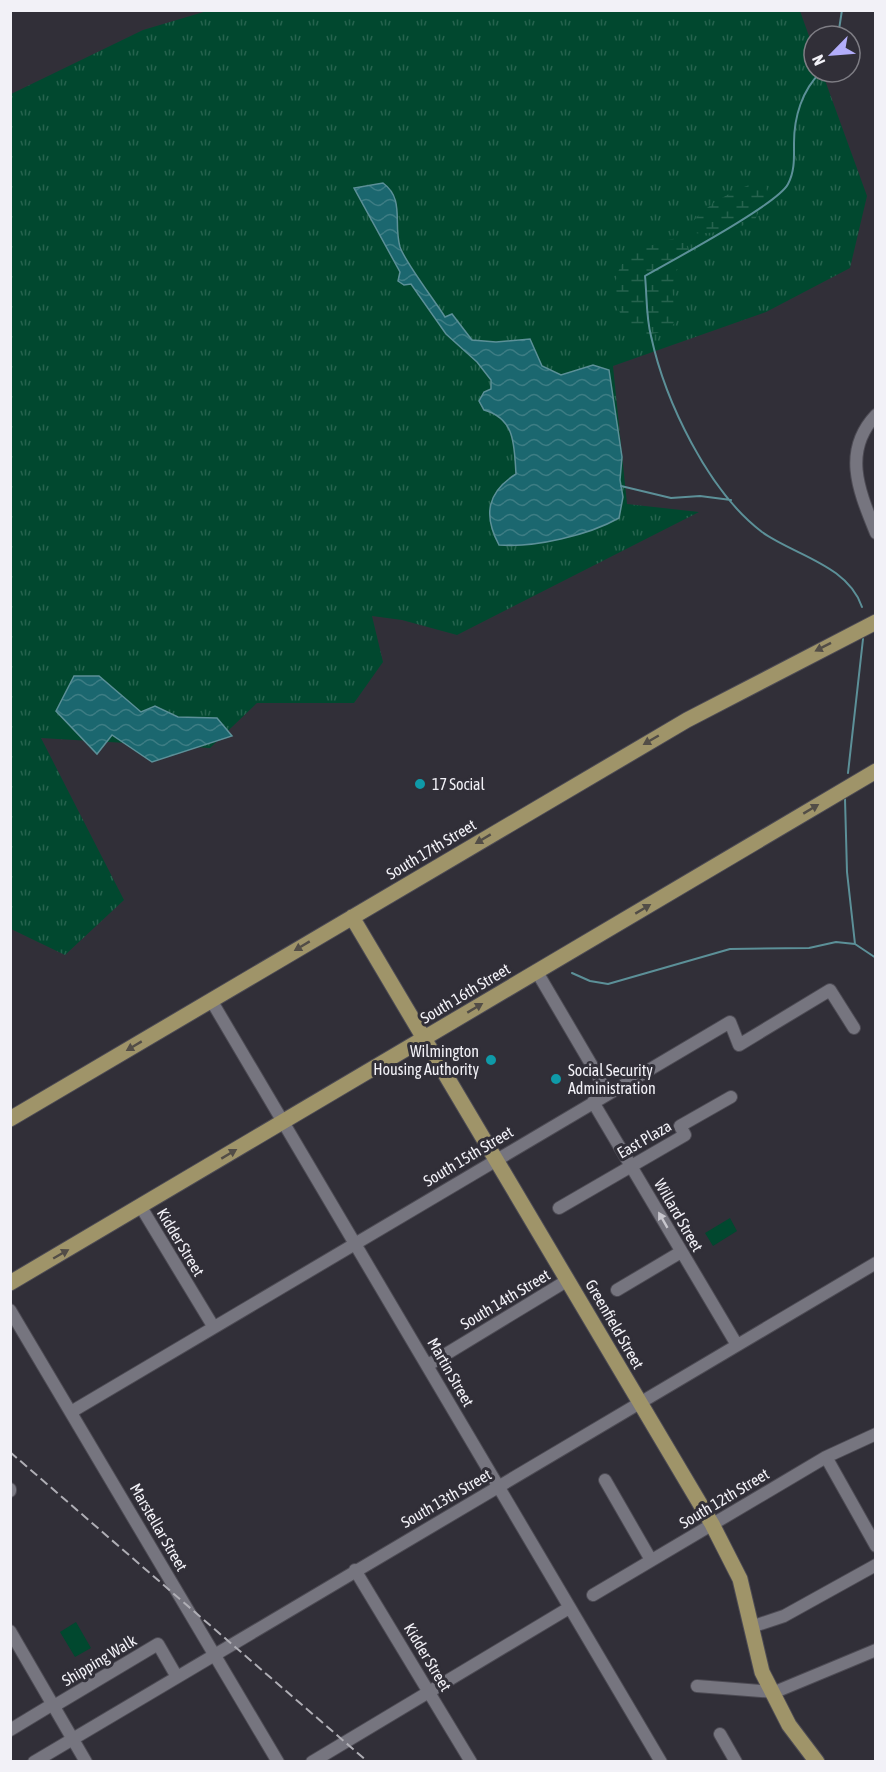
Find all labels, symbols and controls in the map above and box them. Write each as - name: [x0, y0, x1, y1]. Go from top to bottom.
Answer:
- north arrow: [802, 24, 862, 84]
- text: N: [808, 52, 829, 68]
- one-way arrow: [814, 642, 831, 652]
- one-way arrow: [642, 735, 659, 745]
- place label: 17 Social: [432, 775, 486, 793]
- marker: 17 Social: [413, 777, 427, 791]
- one-way arrow: [803, 804, 819, 815]
- street label: South 17th Street: [383, 815, 479, 883]
- one-way arrow: [475, 833, 491, 844]
- one-way arrow: [635, 904, 652, 914]
- one-way arrow: [294, 941, 310, 952]
- street label: South 16th Street: [417, 959, 513, 1027]
- one-way arrow: [467, 1003, 484, 1013]
- one-way arrow: [126, 1040, 142, 1051]
- place label: Wilmington Housing Authority: [373, 1042, 479, 1079]
- marker: Wilmington Housing Authority: [484, 1053, 498, 1067]
- place label: Social Security Administration: [568, 1061, 656, 1097]
- marker: Social Security Administration: [549, 1072, 563, 1086]
- street label: East Plaza: [614, 1116, 674, 1162]
- street label: South 15th Street: [420, 1122, 516, 1190]
- one-way arrow: [221, 1149, 238, 1159]
- street label: Willard Street: [651, 1176, 707, 1255]
- street label: Kidder Street: [154, 1205, 208, 1280]
- one-way arrow: [658, 1212, 669, 1228]
- one-way arrow: [53, 1248, 69, 1259]
- street label: South 14th Street: [457, 1265, 553, 1333]
- street label: Greenfield Street: [582, 1276, 648, 1372]
- street label: Martin Street: [424, 1335, 478, 1410]
- street label: South 12th Street: [676, 1464, 772, 1532]
- street label: South 13th Street: [398, 1465, 495, 1531]
- street label: Marstellar Street: [127, 1480, 192, 1574]
- street label: Kidder Street: [401, 1620, 455, 1695]
- street label: Shipping Walk: [58, 1631, 140, 1690]

